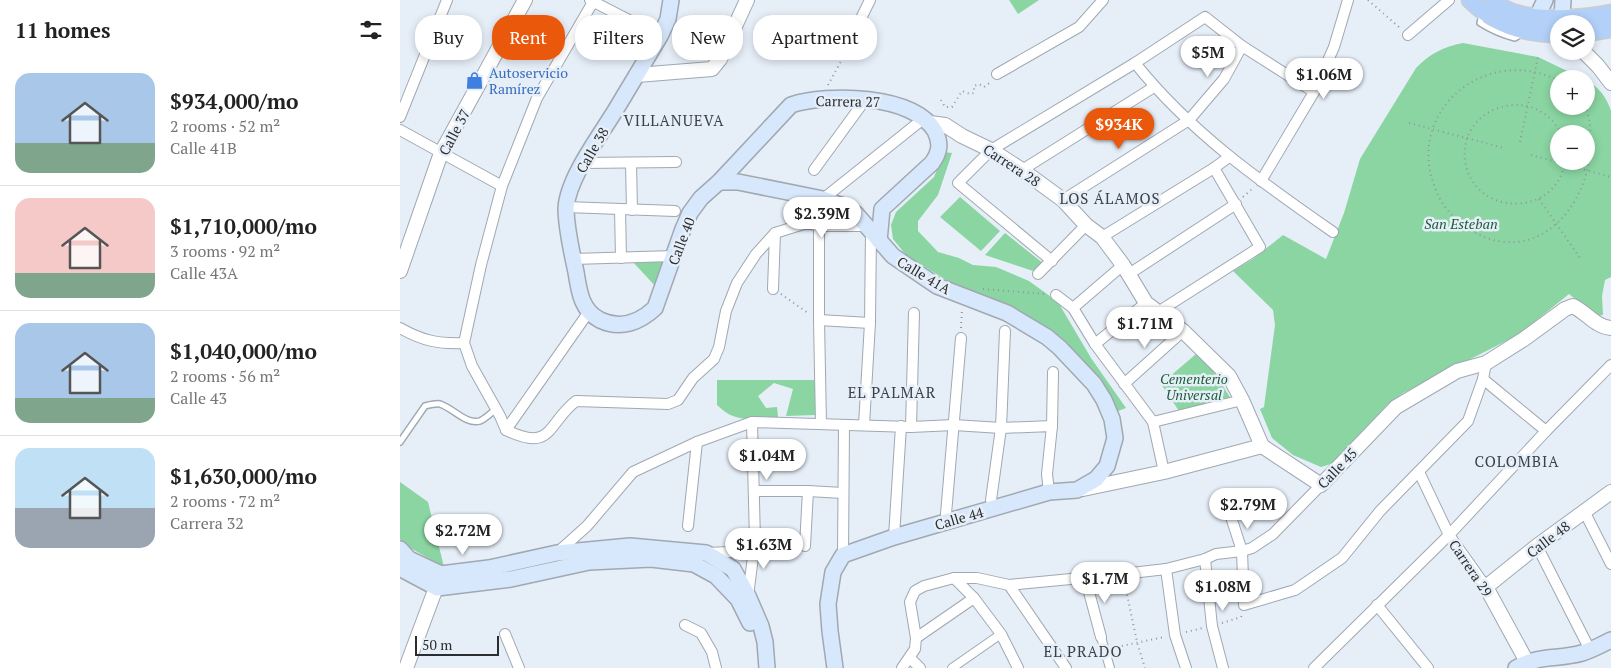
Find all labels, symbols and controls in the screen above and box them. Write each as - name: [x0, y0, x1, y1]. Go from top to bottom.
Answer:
- chip: Buy: [415, 15, 482, 60]
- chip: Rent: [492, 15, 565, 60]
- chip: Filters: [575, 15, 662, 60]
- chip: New: [672, 15, 743, 60]
- chip: Apartment: [753, 15, 877, 60]
- map controls: [1550, 15, 1595, 170]
- button: layers: [1550, 15, 1595, 60]
- text: 11 homes: [15, 16, 111, 44]
- icon: filters: [357, 16, 385, 44]
- pin: $5M: [1184, 36, 1232, 78]
- text: $5M: [1192, 41, 1224, 63]
- pin: $1.06M: [1283, 58, 1365, 100]
- place label: Autoservicio Ramírez: [489, 63, 568, 98]
- text: $1.06M: [1296, 63, 1352, 85]
- shop icon: Autoservicio Ramírez: [465, 70, 485, 90]
- button: +: [1550, 70, 1595, 115]
- text: $934,000/mo: [170, 87, 299, 115]
- street label: Carrera 27: [816, 91, 880, 111]
- icon: home: [55, 93, 115, 153]
- street label: Calle 37: [434, 106, 474, 158]
- pin: $934K: [1084, 108, 1154, 150]
- district label: VILLANUEVA: [623, 110, 725, 130]
- text: $934K: [1095, 113, 1143, 135]
- text: 2 rooms · 52 m²: [170, 115, 280, 137]
- street label: Calle 38: [571, 124, 613, 176]
- button: −: [1550, 125, 1595, 170]
- text: Calle 41B: [170, 137, 237, 159]
- street label: Carrera 28: [980, 139, 1044, 191]
- district label: LOS ÁLAMOS: [1059, 188, 1161, 208]
- pin: $2.39M: [781, 196, 863, 239]
- text: $2.39M: [794, 202, 850, 224]
- text: $1,710,000/mo: [170, 212, 317, 240]
- street label: Calle 40: [663, 214, 699, 268]
- park label: San Esteban: [1424, 214, 1498, 233]
- icon: home: [55, 218, 115, 278]
- text: 3 rooms · 92 m²: [170, 240, 280, 262]
- street label: Calle 41A: [894, 252, 955, 299]
- text: Calle 43A: [170, 262, 238, 284]
- pin: $1.71M: [1104, 306, 1186, 349]
- text: $1.71M: [1117, 312, 1173, 334]
- text: $1,040,000/mo: [170, 337, 317, 365]
- icon: home: [55, 343, 115, 403]
- text: 2 rooms · 56 m²: [170, 365, 280, 387]
- park label: Cementerio Universal: [1160, 369, 1228, 404]
- district label: EL PALMAR: [848, 382, 936, 402]
- text: Calle 43: [170, 387, 227, 409]
- pin: $1.04M: [726, 438, 808, 481]
- street label: Calle 45: [1313, 443, 1361, 493]
- text: $1.04M: [739, 444, 795, 466]
- district label: COLOMBIA: [1474, 451, 1560, 471]
- text: $1,630,000/mo: [170, 462, 317, 490]
- icon: home: [55, 468, 115, 528]
- pin: $2.79M: [1207, 488, 1289, 530]
- text: 2 rooms · 72 m²: [170, 490, 280, 512]
- text: $2.79M: [1220, 493, 1276, 515]
- street label: Calle 44: [932, 502, 986, 534]
- text: Carrera 32: [170, 512, 244, 534]
- pin: $2.72M: [422, 514, 504, 556]
- street label: Calle 48: [1522, 516, 1574, 562]
- text: $2.72M: [435, 519, 491, 541]
- pin: $1.63M: [723, 528, 805, 570]
- text: $1.63M: [736, 533, 792, 555]
- street label: Carrera 29: [1445, 536, 1497, 600]
- pin: $1.7M: [1070, 562, 1140, 604]
- text: $1.7M: [1082, 567, 1128, 589]
- pin: $1.08M: [1182, 570, 1264, 612]
- text: $1.08M: [1195, 575, 1251, 597]
- scale bar: [415, 633, 499, 656]
- text: 50 m: [422, 635, 452, 654]
- district label: EL PRADO: [1043, 641, 1123, 661]

